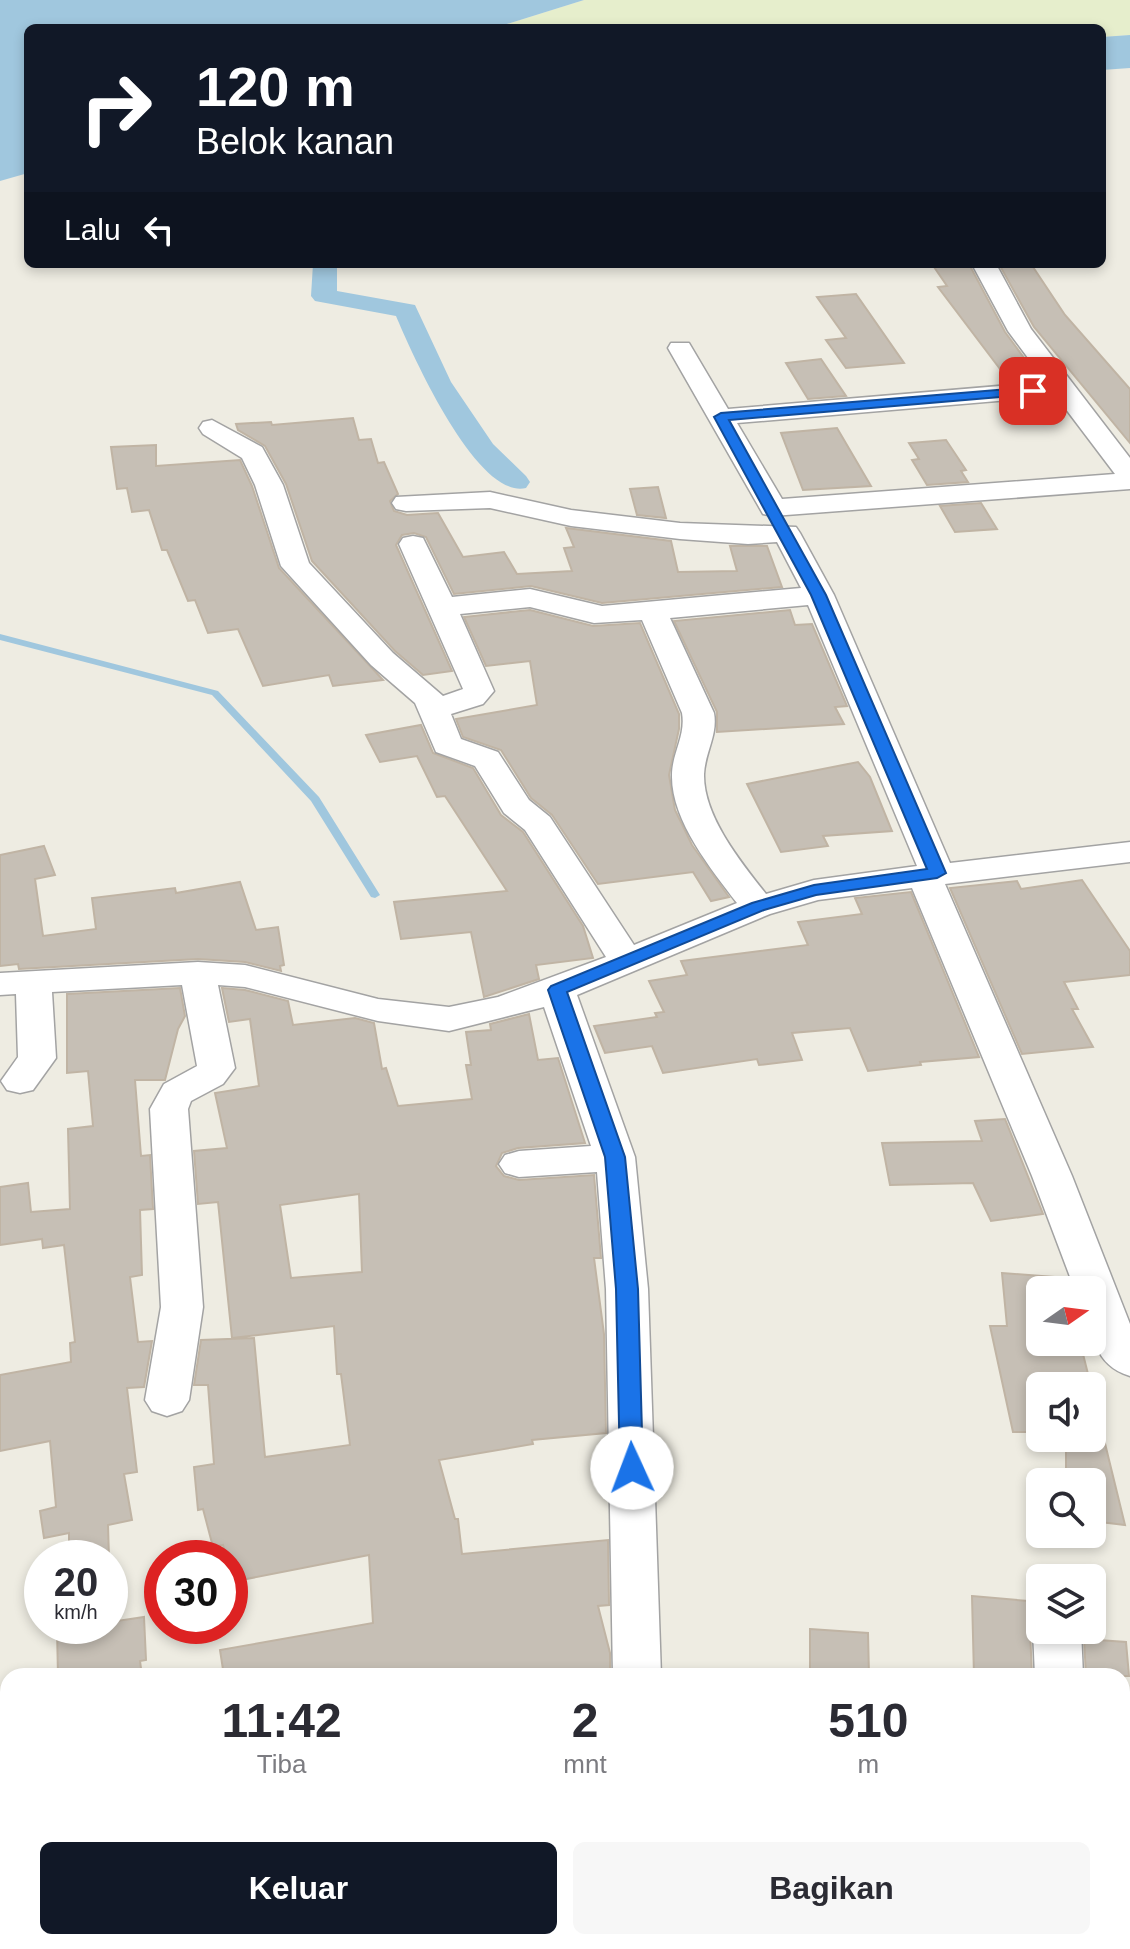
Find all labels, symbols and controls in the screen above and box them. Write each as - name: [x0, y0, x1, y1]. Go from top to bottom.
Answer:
- text: 120 m: [196, 55, 355, 118]
- icon: right: [64, 56, 168, 160]
- text: Belok kanan: [196, 121, 394, 162]
- icon: left: [137, 208, 181, 252]
- text: Lalu: [64, 213, 121, 246]
- pin: [999, 357, 1067, 425]
- icon: arrive: [1011, 369, 1055, 413]
- north arrow: [1026, 1276, 1106, 1356]
- map controls: [1026, 1276, 1106, 1644]
- button: sound: [1026, 1372, 1106, 1452]
- position arrow: [590, 1426, 674, 1510]
- button: search: [1026, 1468, 1106, 1548]
- speed limit sign: 30: [144, 1540, 248, 1644]
- text: 20: [54, 1560, 98, 1604]
- button: layers: [1026, 1564, 1106, 1644]
- text: km/h: [54, 1601, 98, 1623]
- text: 11:42: [222, 1694, 342, 1747]
- text: 2: [572, 1694, 598, 1747]
- text: 510: [828, 1694, 908, 1747]
- text: Tiba: [257, 1749, 306, 1779]
- text: mnt: [563, 1749, 607, 1779]
- text: m: [858, 1749, 879, 1779]
- button: Keluar: [40, 1842, 557, 1934]
- button: Bagikan: [573, 1842, 1090, 1934]

